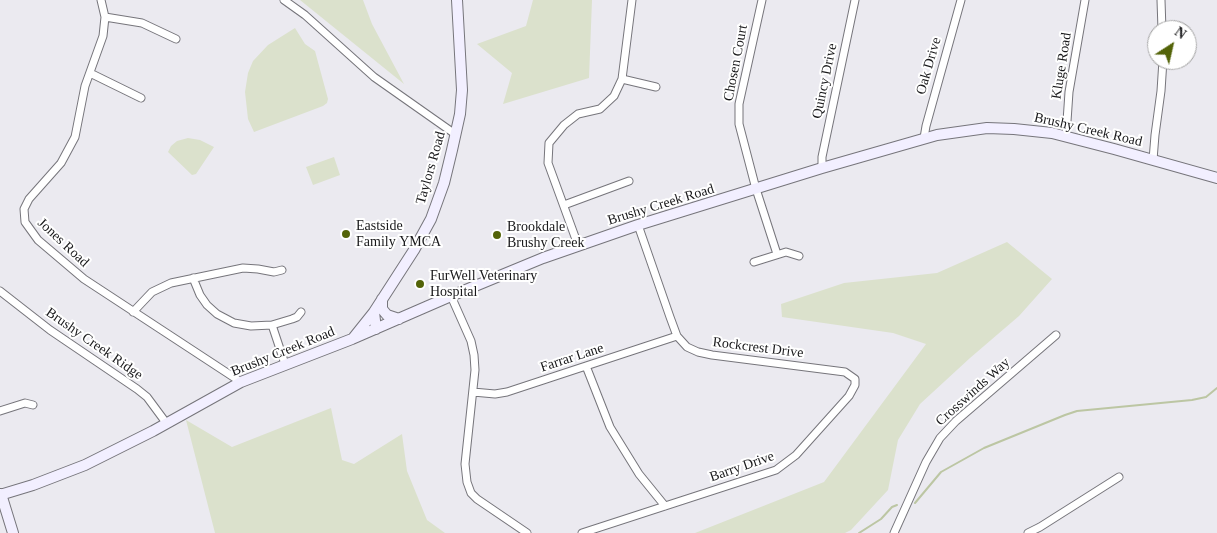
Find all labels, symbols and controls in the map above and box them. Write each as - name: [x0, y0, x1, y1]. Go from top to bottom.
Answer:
- north arrow: [1147, 20, 1197, 70]
- street label: Chosen Court: [720, 23, 752, 103]
- text: N: [1172, 24, 1189, 42]
- street label: Kluge Road: [1048, 31, 1076, 101]
- street label: Oak Drive: [913, 35, 945, 97]
- street label: Quincy Drive: [809, 42, 841, 120]
- street label: Brushy Creek Road: [1032, 109, 1144, 151]
- street label: Taylors Road: [413, 130, 449, 206]
- street label: Brushy Creek Road: [606, 181, 716, 229]
- street label: Jones Road: [34, 215, 92, 271]
- place label: Eastside Family YMCA: [356, 218, 441, 250]
- place label: Brookdale Brushy Creek: [507, 219, 584, 252]
- marker: Eastside Family YMCA: [340, 228, 352, 240]
- marker: Brookdale Brushy Creek: [491, 229, 503, 241]
- place label: FurWell Veterinary Hospital: [430, 268, 537, 300]
- marker: FurWell Veterinary Hospital: [414, 278, 426, 290]
- street label: Brushy Creek Ridge: [42, 304, 146, 384]
- street label: Brushy Creek Road: [229, 324, 337, 380]
- street label: Rockcrest Drive: [712, 334, 804, 362]
- street label: Farrar Lane: [538, 340, 606, 376]
- street label: Crosswinds Way: [932, 354, 1014, 430]
- street label: Barry Drive: [707, 448, 777, 486]

